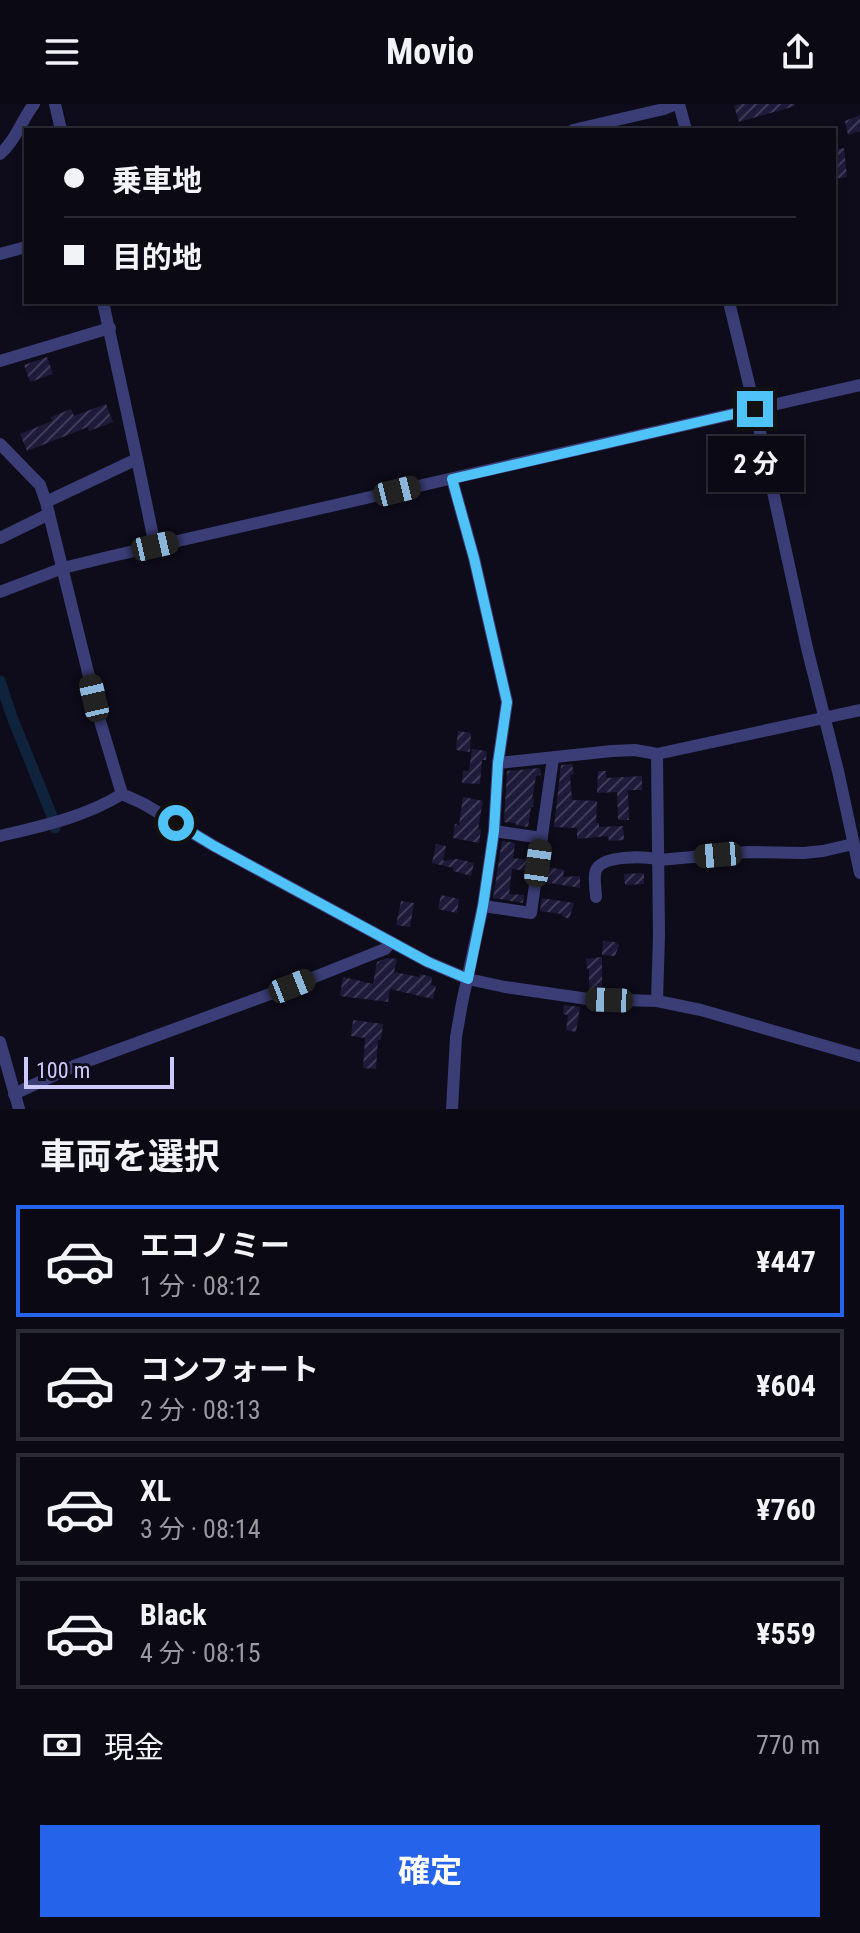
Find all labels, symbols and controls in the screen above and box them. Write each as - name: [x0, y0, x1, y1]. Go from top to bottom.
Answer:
- icon: menu: [40, 30, 84, 74]
- icon: share: [776, 30, 820, 74]
- text: Movio: [386, 31, 474, 73]
- text: 乗車地: [112, 163, 202, 198]
- text: 目的地: [112, 240, 202, 275]
- route end: [737, 391, 773, 427]
- callout: 2 分: [707, 437, 803, 493]
- text: 2 分: [733, 449, 779, 479]
- car: [371, 474, 423, 508]
- car: [129, 529, 181, 563]
- car: [77, 672, 111, 724]
- route start: [158, 805, 194, 841]
- car: [523, 838, 553, 888]
- car: [693, 841, 743, 869]
- car: [265, 966, 319, 1006]
- car: [585, 987, 633, 1013]
- scale bar: [24, 1053, 174, 1089]
- text: 100 m: [36, 1058, 90, 1083]
- text: 車両を選択: [40, 1136, 220, 1178]
- icon: car: [44, 1225, 116, 1297]
- text: エコノミー: [140, 1228, 290, 1263]
- text: ¥447: [756, 1244, 816, 1279]
- text: 1 分 · 08:12: [140, 1271, 260, 1301]
- icon: car: [44, 1349, 116, 1421]
- text: コンフォート: [140, 1352, 319, 1387]
- text: ¥604: [756, 1368, 816, 1403]
- text: 2 分 · 08:13: [140, 1395, 260, 1425]
- icon: car: [44, 1473, 116, 1545]
- text: XL: [140, 1473, 171, 1508]
- text: ¥760: [756, 1492, 816, 1527]
- text: 3 分 · 08:14: [140, 1514, 260, 1544]
- icon: car: [44, 1597, 116, 1669]
- text: Black: [140, 1597, 207, 1632]
- text: ¥559: [756, 1616, 816, 1651]
- text: 4 分 · 08:15: [140, 1638, 260, 1668]
- icon: cash: [40, 1723, 84, 1767]
- text: 現金: [104, 1730, 164, 1765]
- text: 770 m: [756, 1730, 820, 1760]
- button: 確定: [40, 1825, 820, 1917]

